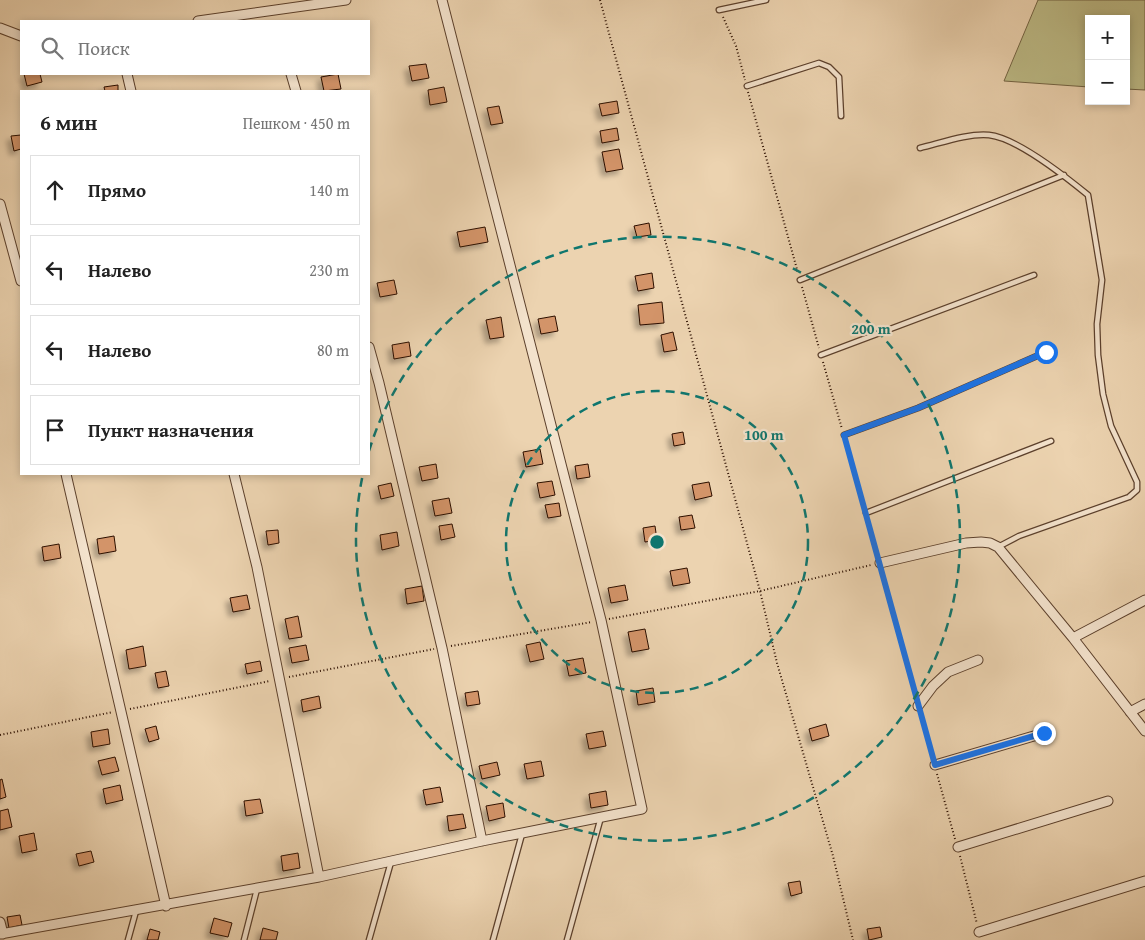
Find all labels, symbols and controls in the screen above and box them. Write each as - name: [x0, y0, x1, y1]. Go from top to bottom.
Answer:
- map controls: [1085, 15, 1130, 105]
- button: +: [1085, 15, 1130, 60]
- search box: [20, 20, 370, 75]
- icon: search: [38, 34, 66, 62]
- text: Поиск: [78, 34, 130, 62]
- button: −: [1085, 60, 1130, 105]
- text: 6 мин: [40, 107, 97, 138]
- text: Пешком · 450 m: [243, 111, 350, 135]
- icon: ahead: [41, 176, 69, 204]
- text: Прямо: [88, 176, 146, 204]
- text: 140 m: [309, 178, 349, 202]
- icon: left: [41, 256, 69, 284]
- text: Налево: [88, 256, 151, 284]
- text: 230 m: [309, 258, 349, 282]
- text: 200 m: [851, 318, 891, 339]
- icon: left: [41, 336, 69, 364]
- text: Налево: [88, 336, 151, 364]
- text: 80 m: [317, 338, 349, 362]
- route start: [1035, 341, 1058, 364]
- icon: arrive: [41, 416, 69, 444]
- text: Пункт назначения: [88, 416, 254, 444]
- text: 100 m: [744, 424, 784, 445]
- centre of rings: [648, 533, 666, 551]
- route end: [1033, 722, 1056, 745]

